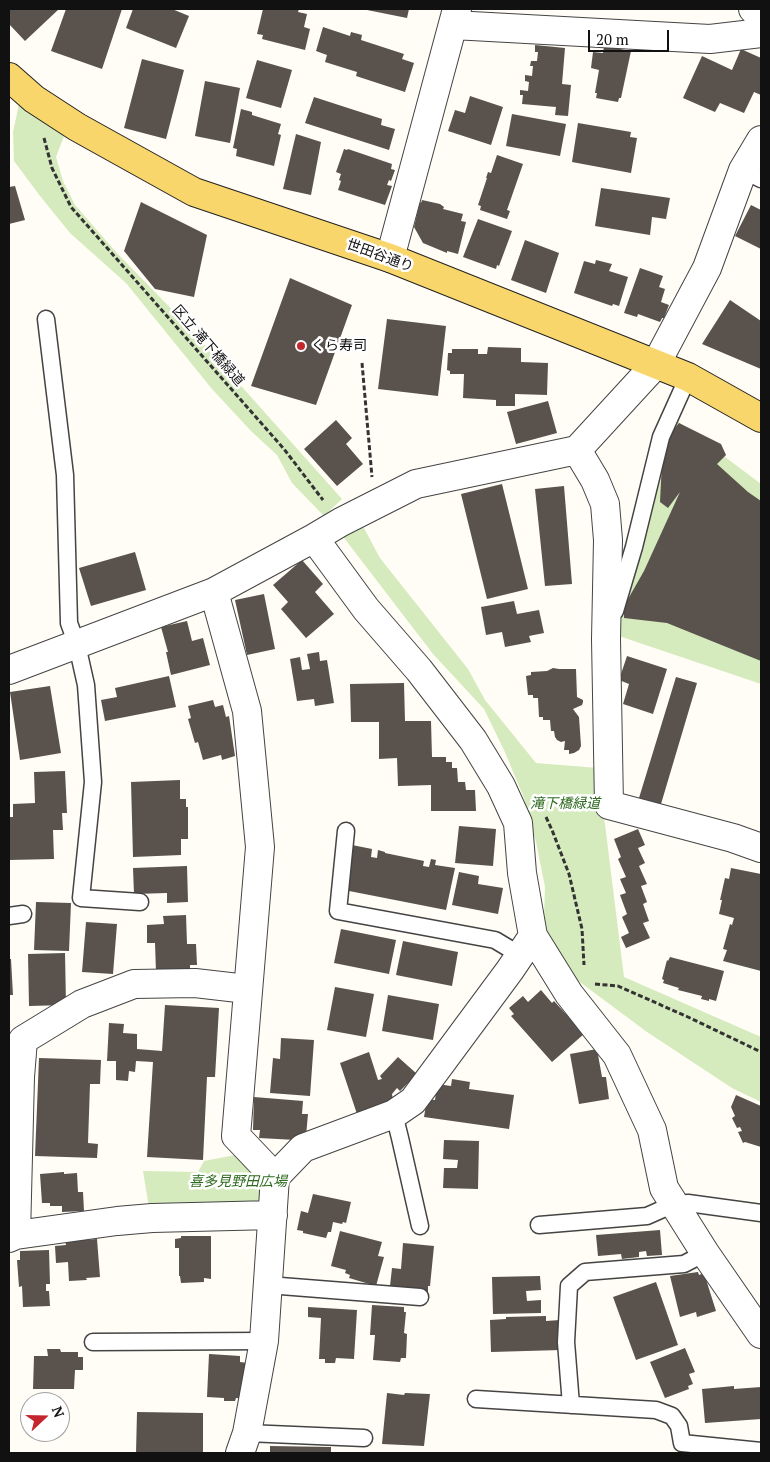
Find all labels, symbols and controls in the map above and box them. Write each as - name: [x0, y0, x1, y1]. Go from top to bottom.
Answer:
- scale bar: [590, 20, 671, 52]
- text: 20 m: [596, 29, 629, 49]
- street label: 世田谷通り: [344, 236, 416, 276]
- street label: 区立 滝下橋緑道: [168, 302, 248, 390]
- place label: くら寿司: [311, 338, 367, 354]
- marker: くら寿司: [295, 340, 307, 352]
- park label: 滝下橋緑道: [530, 796, 600, 812]
- park label: 喜多見野田広場: [189, 1174, 287, 1190]
- north arrow: [20, 1392, 70, 1442]
- text: N: [48, 1403, 69, 1420]

